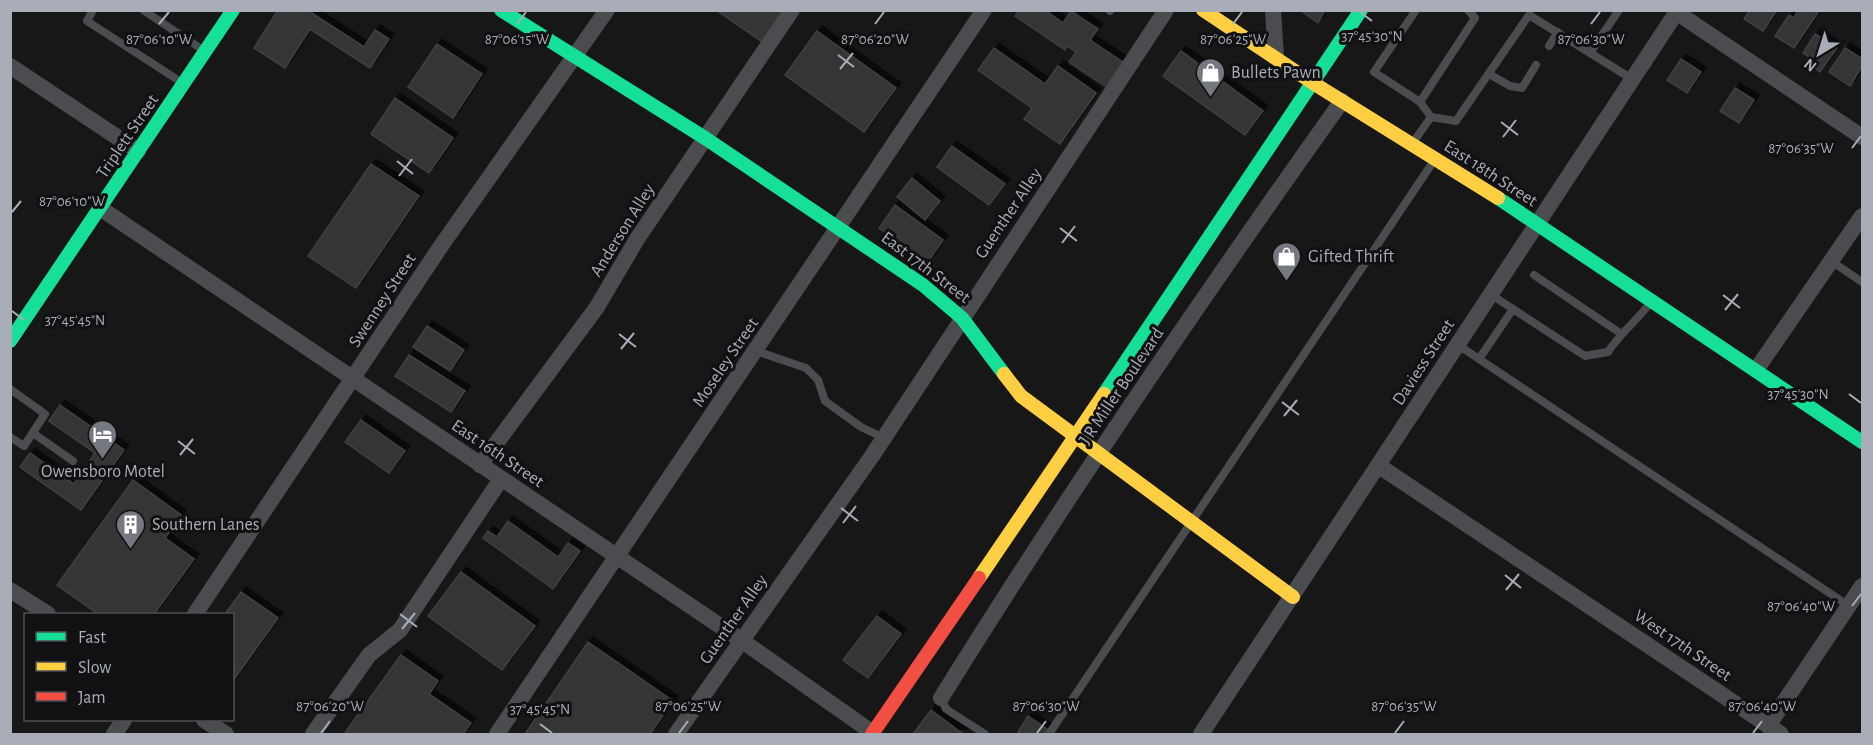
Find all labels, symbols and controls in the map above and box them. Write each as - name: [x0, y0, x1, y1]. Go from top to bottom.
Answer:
- north arrow: [1789, 24, 1849, 84]
- text: 37°45'30"N: [1341, 29, 1403, 44]
- text: 87°06'10"W: [126, 32, 193, 47]
- text: 87°06'15"W: [485, 32, 550, 47]
- text: 87°06'20"W: [841, 32, 909, 47]
- text: 87°06'25"W: [1200, 32, 1267, 47]
- text: 87°06'30"W: [1557, 32, 1625, 47]
- text: N: [1801, 55, 1820, 75]
- shop icon: Bullets Pawn: [1194, 56, 1226, 98]
- place label: Bullets Pawn: [1231, 64, 1321, 82]
- street label: Triplett Street: [93, 91, 162, 182]
- street label: East 18th Street: [1441, 137, 1541, 211]
- text: 87°06'35"W: [1768, 141, 1834, 156]
- street label: Guenther Alley: [972, 165, 1046, 262]
- street label: Anderson Alley: [587, 181, 659, 280]
- text: 87°06'10"W: [39, 194, 106, 209]
- street label: East 17th Street: [878, 229, 973, 307]
- shop icon: Gifted Thrift: [1271, 240, 1303, 282]
- place label: Gifted Thrift: [1308, 248, 1394, 266]
- street label: Swenney Street: [346, 250, 420, 351]
- text: 37°45'45"N: [45, 313, 105, 328]
- street label: Moseley Street: [689, 314, 762, 410]
- street label: Daviess Street: [1389, 316, 1458, 409]
- street label: J R Miller Boulevard: [1076, 325, 1168, 448]
- text: 37°45'30"N: [1767, 387, 1829, 402]
- street label: East 16th Street: [448, 416, 547, 491]
- hotel icon: Owensboro Motel: [87, 418, 119, 460]
- place label: Owensboro Motel: [41, 463, 165, 481]
- building icon: Southern Lanes: [115, 508, 147, 550]
- place label: Southern Lanes: [152, 516, 260, 534]
- street label: Guenther Alley: [696, 571, 771, 668]
- text: 87°06'40"W: [1767, 599, 1836, 614]
- street label: West 17th Street: [1631, 607, 1735, 685]
- legend: [24, 613, 234, 721]
- text: Fast: [78, 629, 106, 647]
- text: Slow: [78, 659, 111, 677]
- text: Jam: [78, 689, 106, 707]
- text: 87°06'20"W: [296, 699, 364, 714]
- text: 87°06'25"W: [655, 699, 722, 714]
- text: 87°06'30"W: [1012, 699, 1080, 714]
- text: 87°06'35"W: [1371, 699, 1437, 714]
- text: 87°06'40"W: [1728, 699, 1797, 714]
- text: 37°45'45"N: [510, 702, 570, 717]

